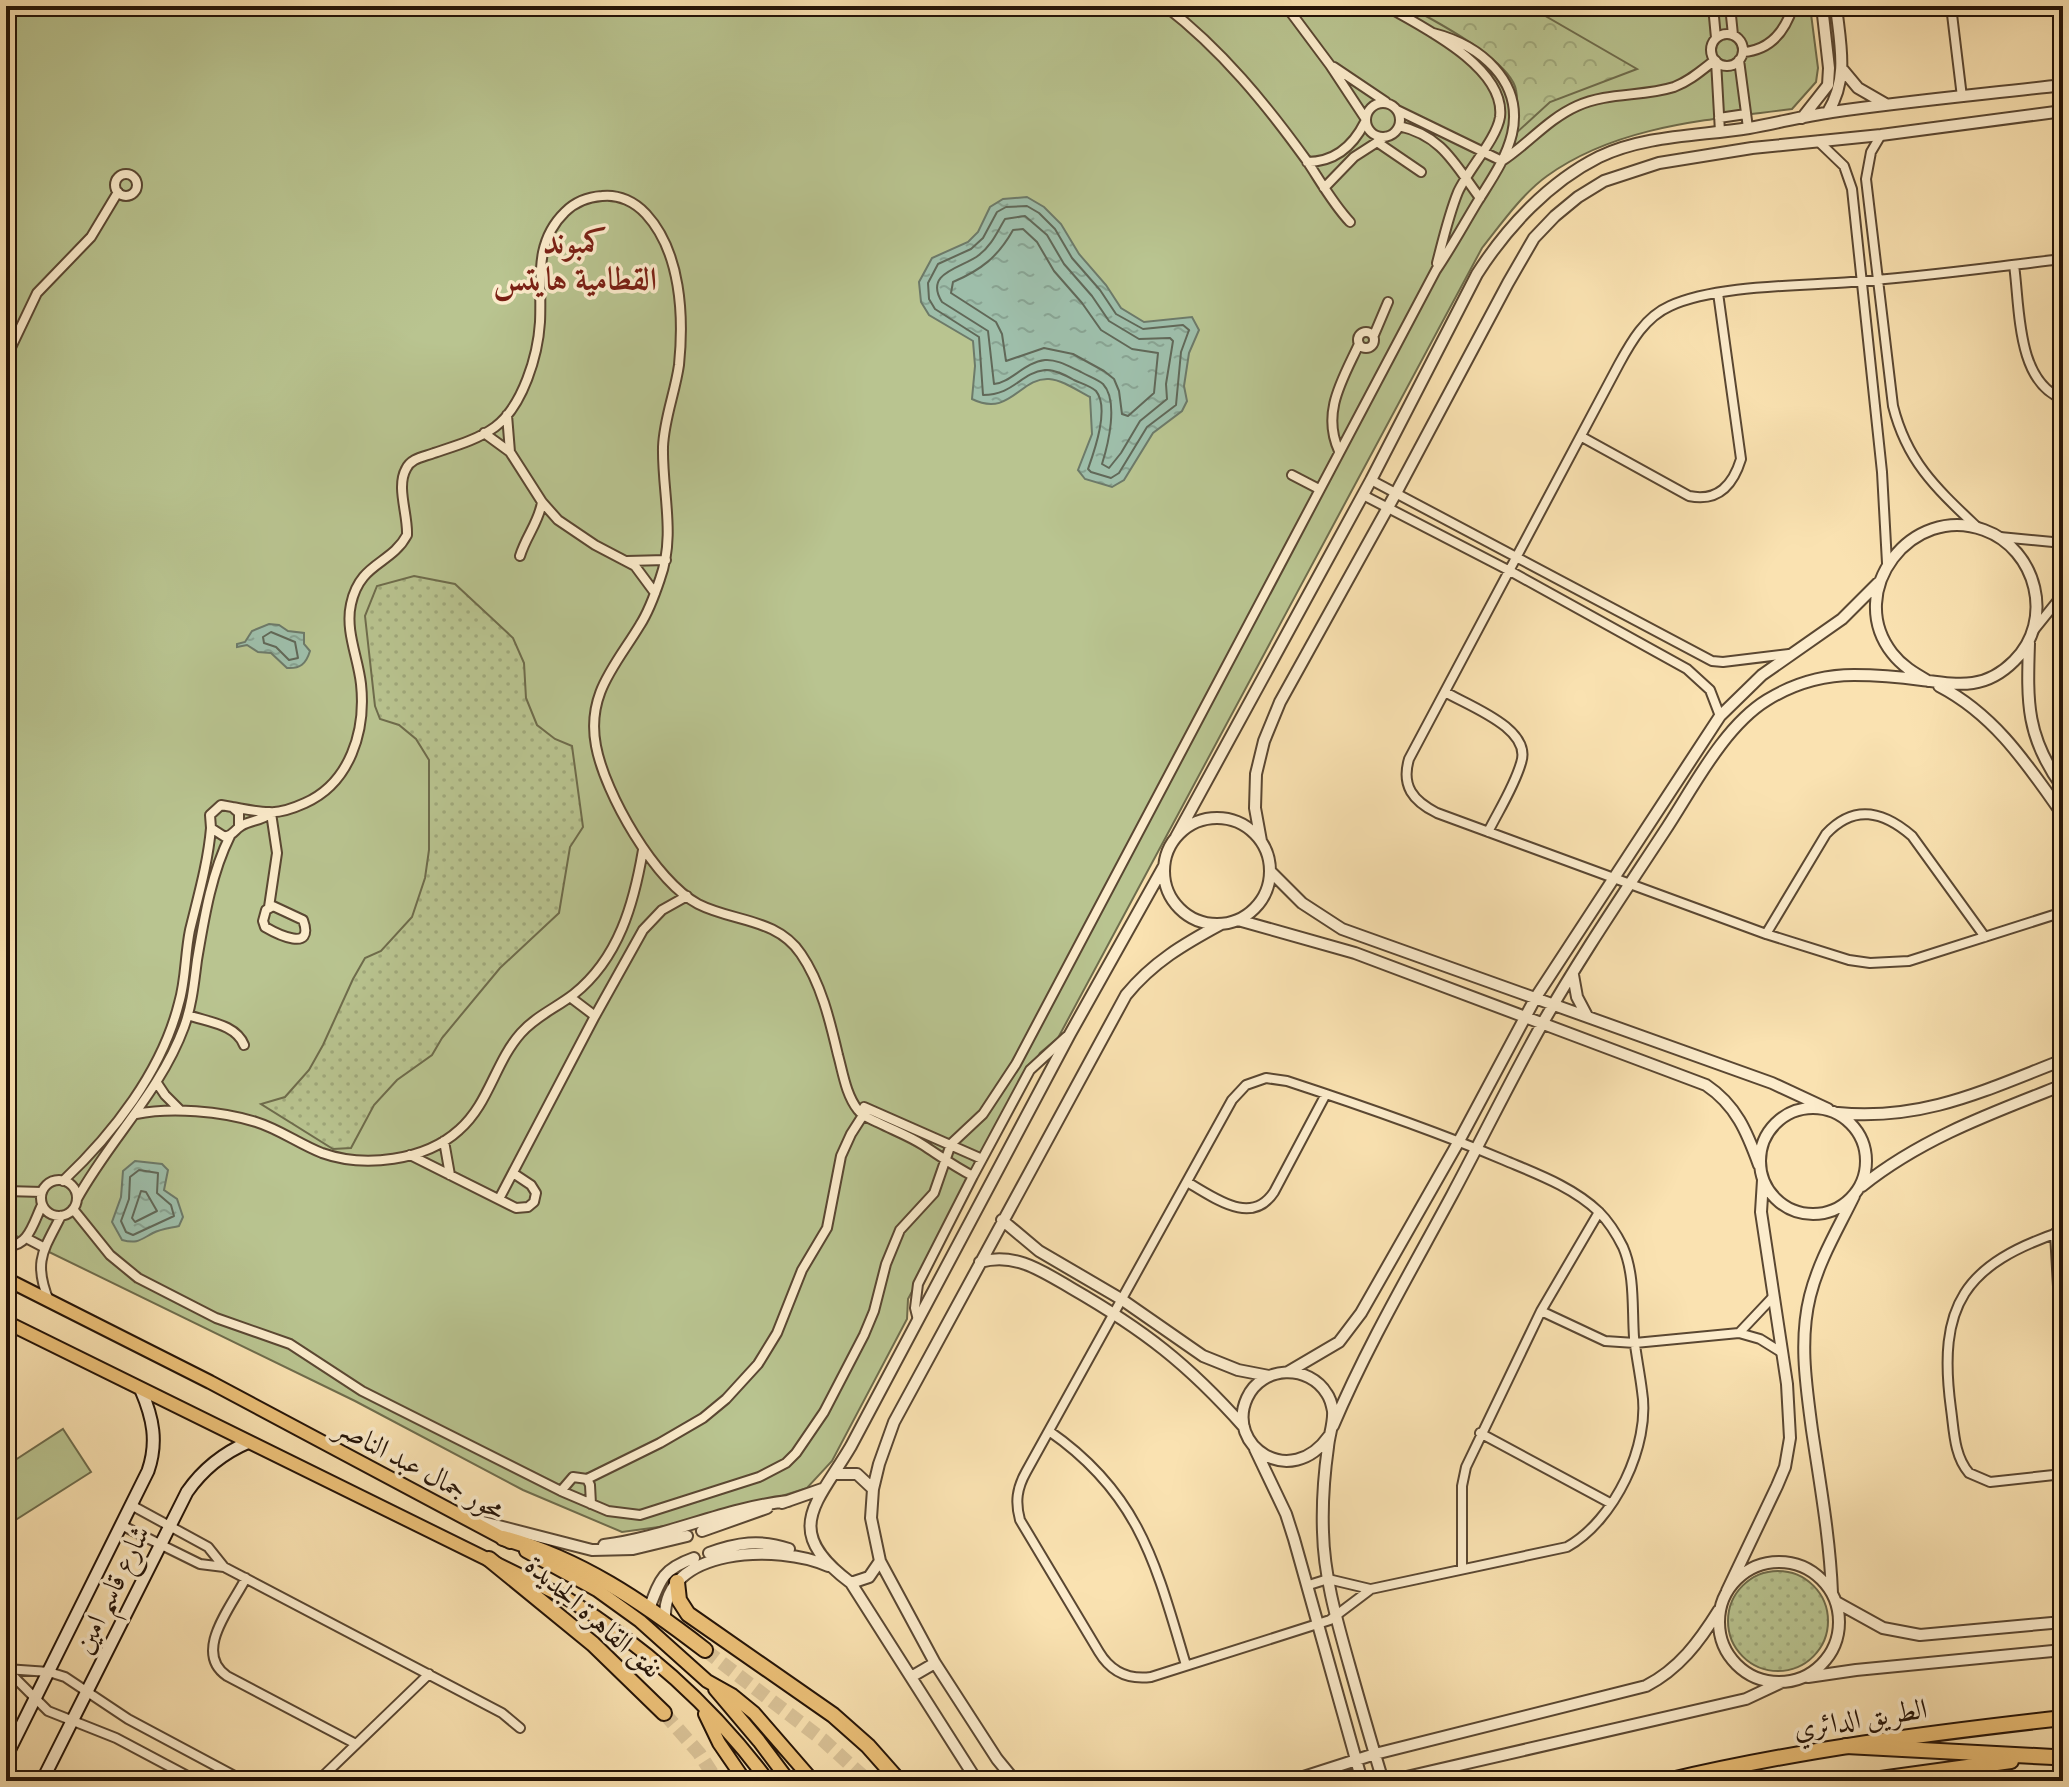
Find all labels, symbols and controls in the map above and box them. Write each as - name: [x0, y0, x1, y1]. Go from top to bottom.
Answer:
- district label: كمبوند القطامية هايتس: [493, 221, 657, 302]
- street label: محور جمال عبد الناصر: [327, 1407, 512, 1529]
- street label: شارع قاسم امين: [65, 1519, 166, 1663]
- street label: نفق القاهرة الجديدة: [518, 1547, 670, 1685]
- street label: الطريق الدائري: [1791, 1690, 1930, 1751]

